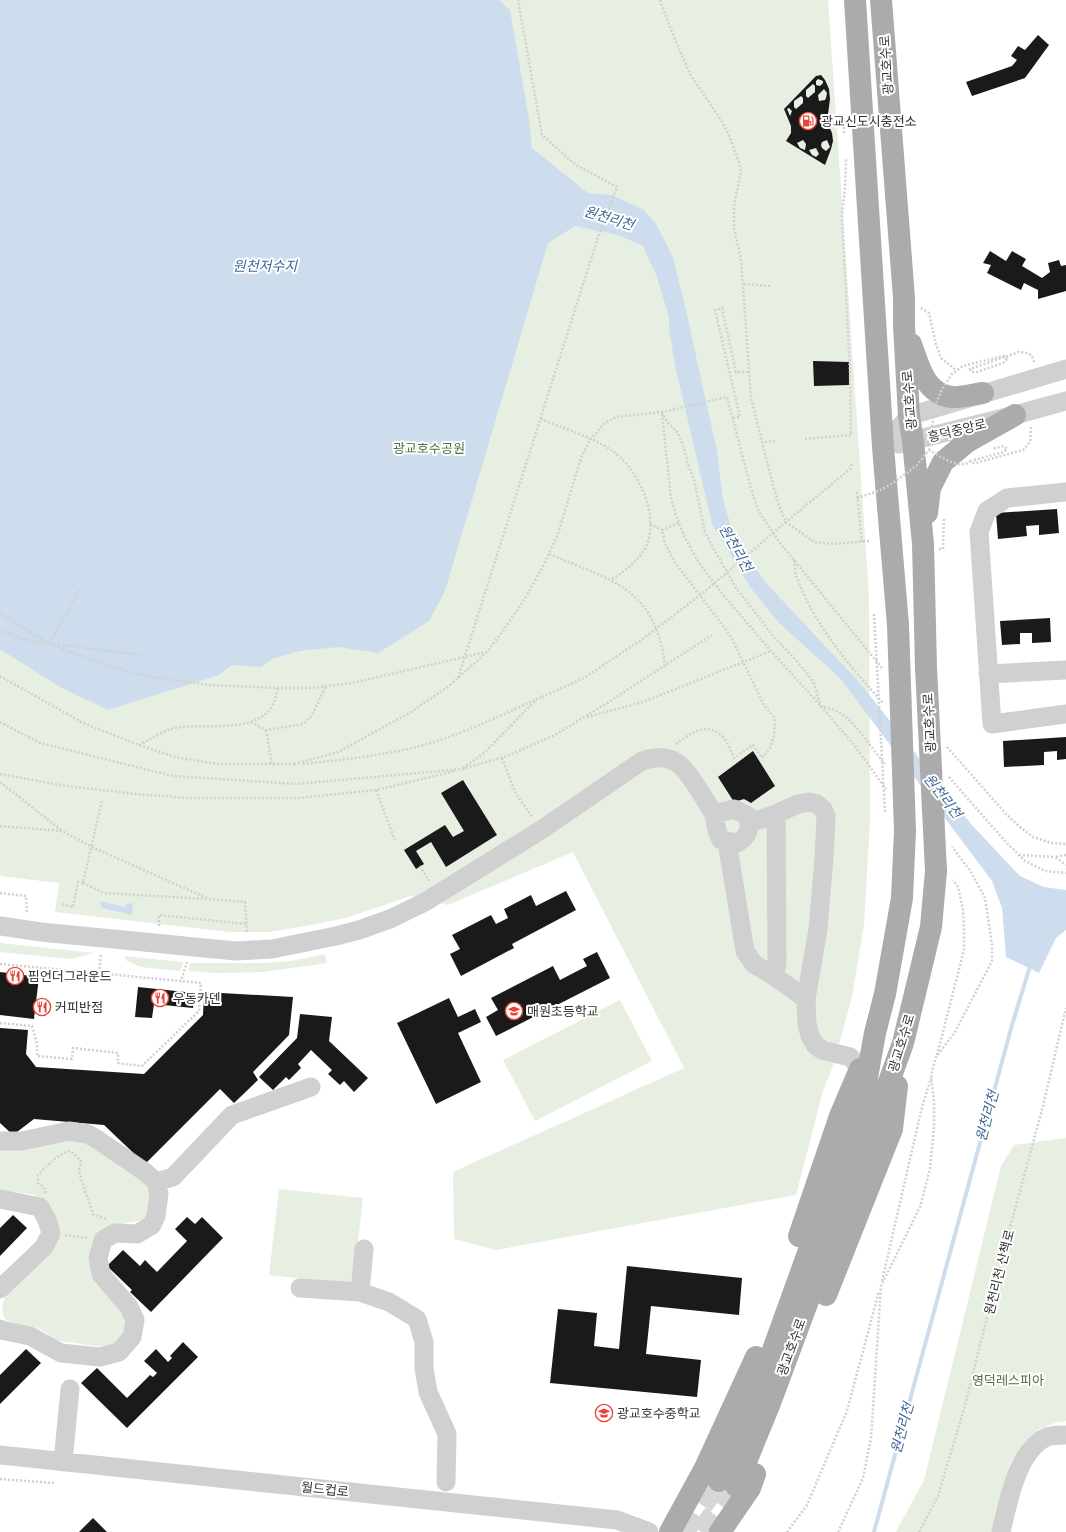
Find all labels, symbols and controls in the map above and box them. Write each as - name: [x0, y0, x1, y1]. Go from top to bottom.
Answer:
- street label: 광교호수로: [875, 35, 897, 95]
- fuel station icon: 광교신도시충전소: [798, 111, 818, 131]
- place label: 광교신도시충전소: [821, 112, 917, 130]
- water label: 원천리천: [582, 201, 638, 234]
- water label: 원천저수지: [233, 256, 298, 275]
- street label: 광교호수로: [897, 369, 921, 431]
- street label: 흥덕중앙로: [926, 414, 988, 446]
- park label: 광교호수공원: [393, 439, 465, 457]
- water label: 원천리천: [715, 521, 758, 576]
- street label: 광교호수로: [918, 693, 940, 753]
- water label: 원천리천: [920, 770, 967, 823]
- restaurant icon: 핌언더그라운드: [5, 966, 25, 986]
- place label: 핌언더그라운드: [28, 967, 112, 985]
- restaurant icon: 우동카덴: [150, 988, 170, 1008]
- place label: 우동카덴: [173, 989, 221, 1007]
- restaurant icon: 커피반점: [32, 997, 52, 1017]
- place label: 커피반점: [55, 998, 103, 1016]
- school or university icon: 매원초등학교: [504, 1001, 524, 1021]
- place label: 매원초등학교: [527, 1002, 599, 1020]
- street label: 광교호수로: [884, 1012, 918, 1074]
- water label: 원천리천: [971, 1087, 1003, 1143]
- street label: 원천리천 산책로: [980, 1228, 1018, 1316]
- street label: 광교호수로: [772, 1316, 810, 1378]
- park label: 영덕레스피아: [972, 1371, 1044, 1389]
- water label: 원천리천: [886, 1399, 918, 1455]
- school or university icon: 광교호수중학교: [594, 1403, 614, 1423]
- place label: 광교호수중학교: [617, 1404, 701, 1422]
- street label: 월드컵로: [300, 1478, 350, 1500]

